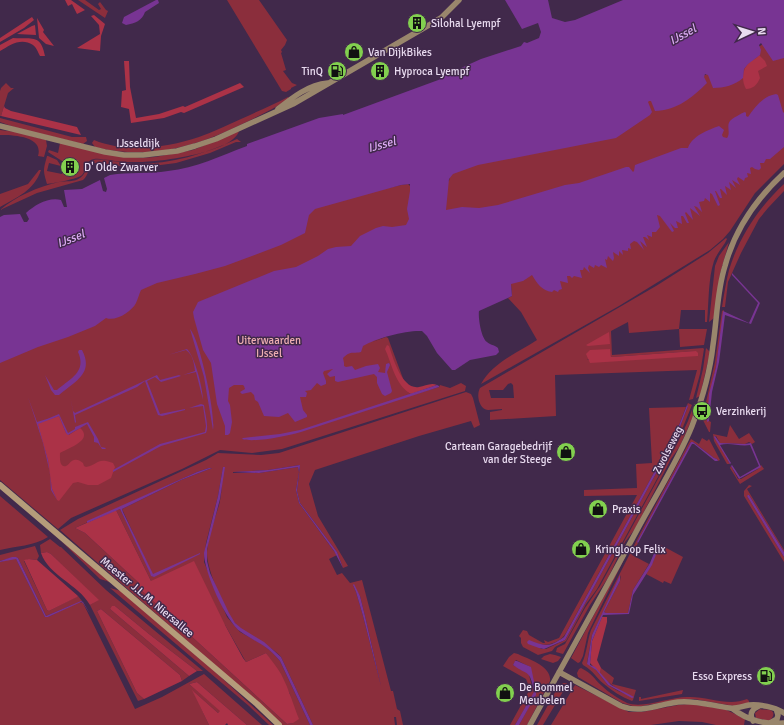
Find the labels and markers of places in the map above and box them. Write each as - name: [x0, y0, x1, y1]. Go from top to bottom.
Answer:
- building icon: Silohal Lyempf: [406, 12, 428, 34]
- place label: Silohal Lyempf: [431, 17, 501, 30]
- shop icon: Van DijkBikes: [343, 41, 365, 63]
- place label: Van DijkBikes: [368, 46, 432, 59]
- fuel station icon: TinQ: [326, 60, 348, 82]
- building icon: Hyproca Lyempf: [369, 60, 391, 82]
- place label: TinQ: [301, 65, 323, 78]
- place label: Hyproca Lyempf: [394, 65, 470, 78]
- building icon: D' Olde Zwarver: [59, 156, 81, 178]
- place label: D' Olde Zwarver: [84, 161, 158, 174]
- bus stop icon: Verzinkerij: [691, 400, 713, 422]
- place label: Verzinkerij: [716, 405, 766, 418]
- place label: Carteam Garagebedrijf van der Steege: [445, 440, 553, 466]
- shop icon: Carteam Garagebedrijf van der Steege: [555, 441, 577, 463]
- shop icon: Praxis: [587, 498, 609, 520]
- place label: Praxis: [612, 503, 641, 516]
- shop icon: Kringloop Felix: [570, 538, 592, 560]
- place label: Kringloop Felix: [595, 543, 665, 556]
- fuel station icon: Esso Express: [755, 665, 777, 687]
- place label: Esso Express: [692, 670, 752, 683]
- place label: De Bommel Meubelen: [519, 681, 573, 707]
- shop icon: De Bommel Meubelen: [494, 682, 516, 704]

